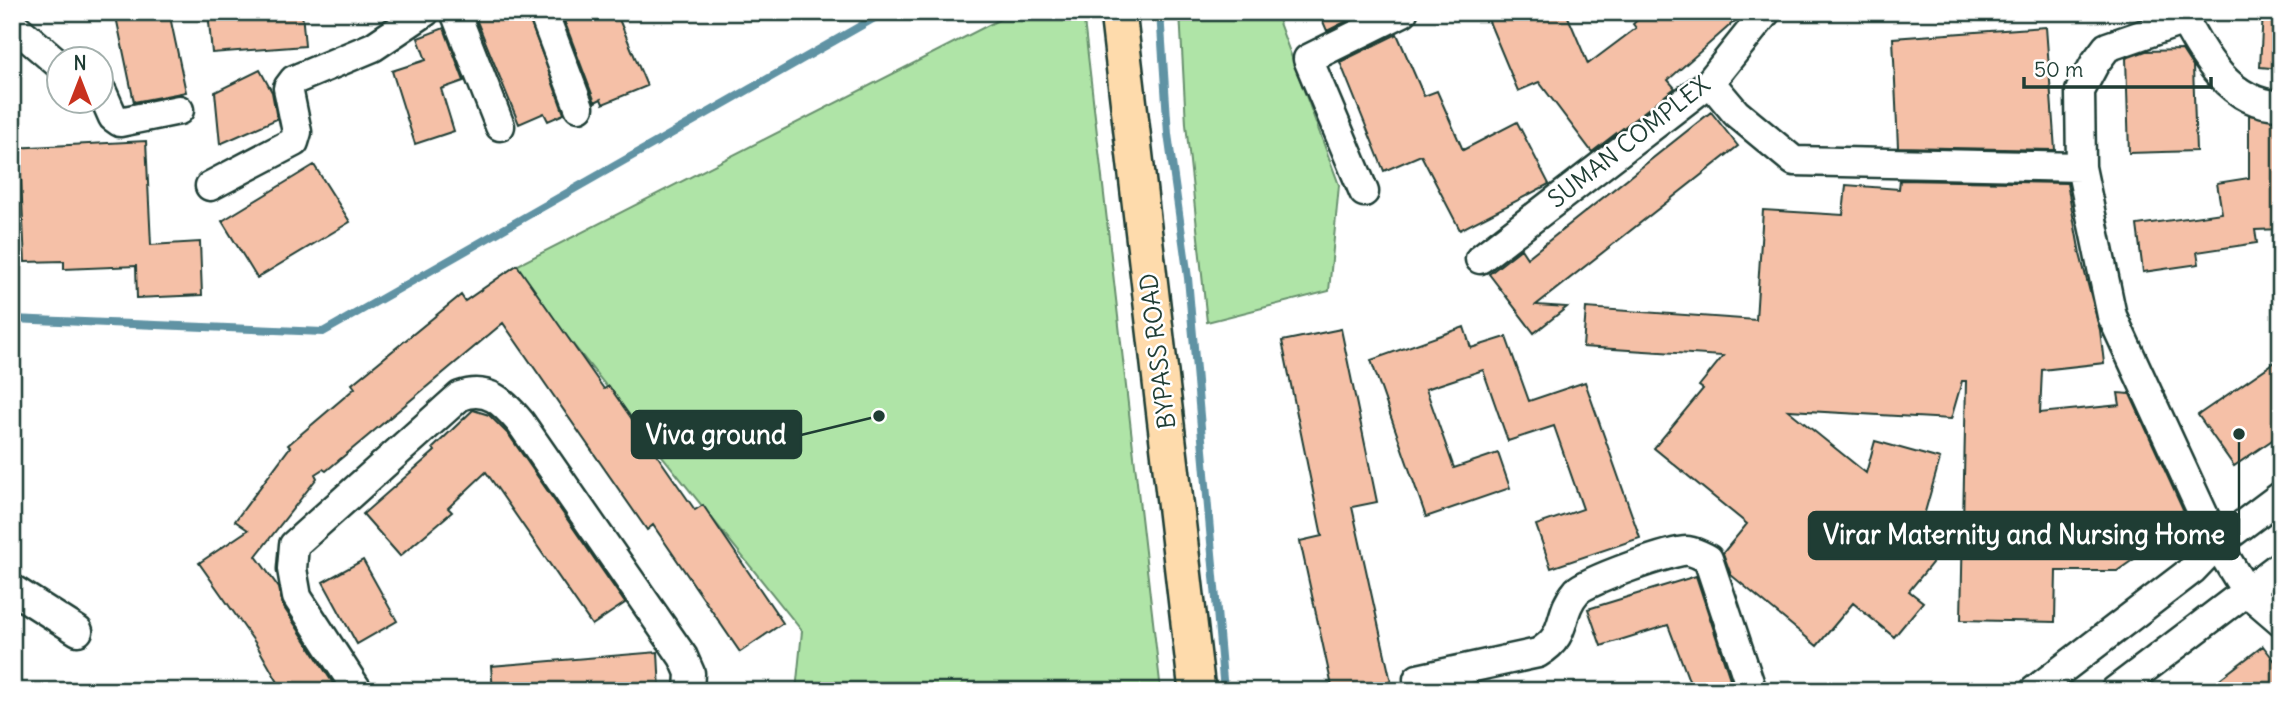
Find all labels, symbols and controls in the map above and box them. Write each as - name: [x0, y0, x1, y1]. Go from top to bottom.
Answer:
- north arrow: [46, 46, 116, 116]
- scale bar: [2024, 46, 2211, 90]
- text: N: [73, 51, 87, 75]
- text: 50 m: [2034, 56, 2083, 83]
- street label: SUMAN COMPLEX: [1542, 69, 1715, 214]
- street label: BYPASS ROAD: [1133, 272, 1181, 431]
- callout: Viva ground: [632, 411, 801, 458]
- text: Viva ground: [646, 418, 786, 451]
- callout: Virar Maternity and Nursing Home: [1809, 512, 2239, 559]
- text: Virar Maternity and Nursing Home: [1823, 518, 2225, 551]

